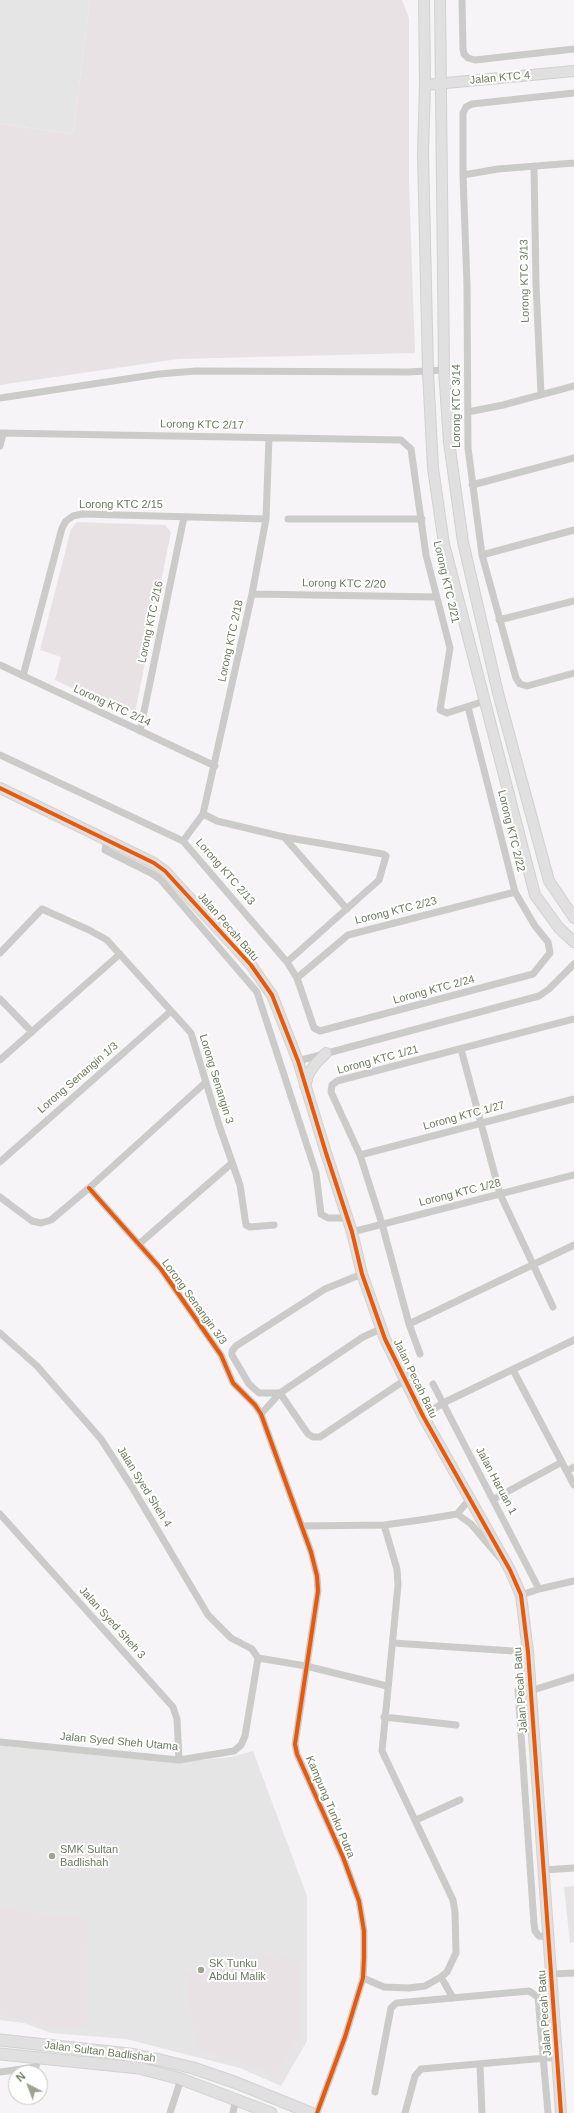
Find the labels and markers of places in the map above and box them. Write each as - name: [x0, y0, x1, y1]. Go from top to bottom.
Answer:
- place label: SMK Sultan Badlishah: [60, 1843, 118, 1869]
- marker: SMK Sultan Badlishah: [47, 1851, 57, 1861]
- place label: SK Tunku Abdul Malik: [209, 1957, 266, 1983]
- marker: SK Tunku Abdul Malik: [196, 1965, 206, 1975]

